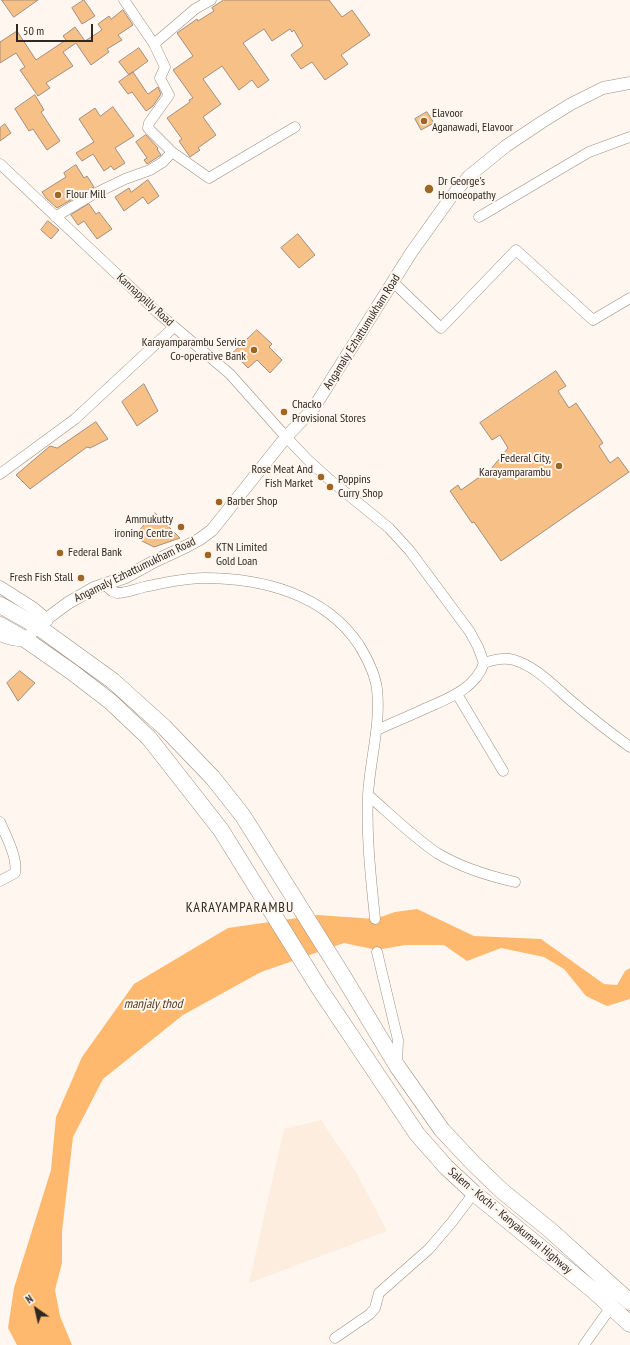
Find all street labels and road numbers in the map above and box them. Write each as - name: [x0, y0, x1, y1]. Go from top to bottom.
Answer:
- street label: Kannappilly Road: [113, 271, 177, 329]
- street label: Angamaly Ezhattumukham Road: [321, 272, 403, 392]
- street label: Angamaly Ezhattumukham Road: [72, 534, 198, 606]
- street label: Salem - Kochi - Kanyakumari Highway: [445, 1165, 575, 1277]

